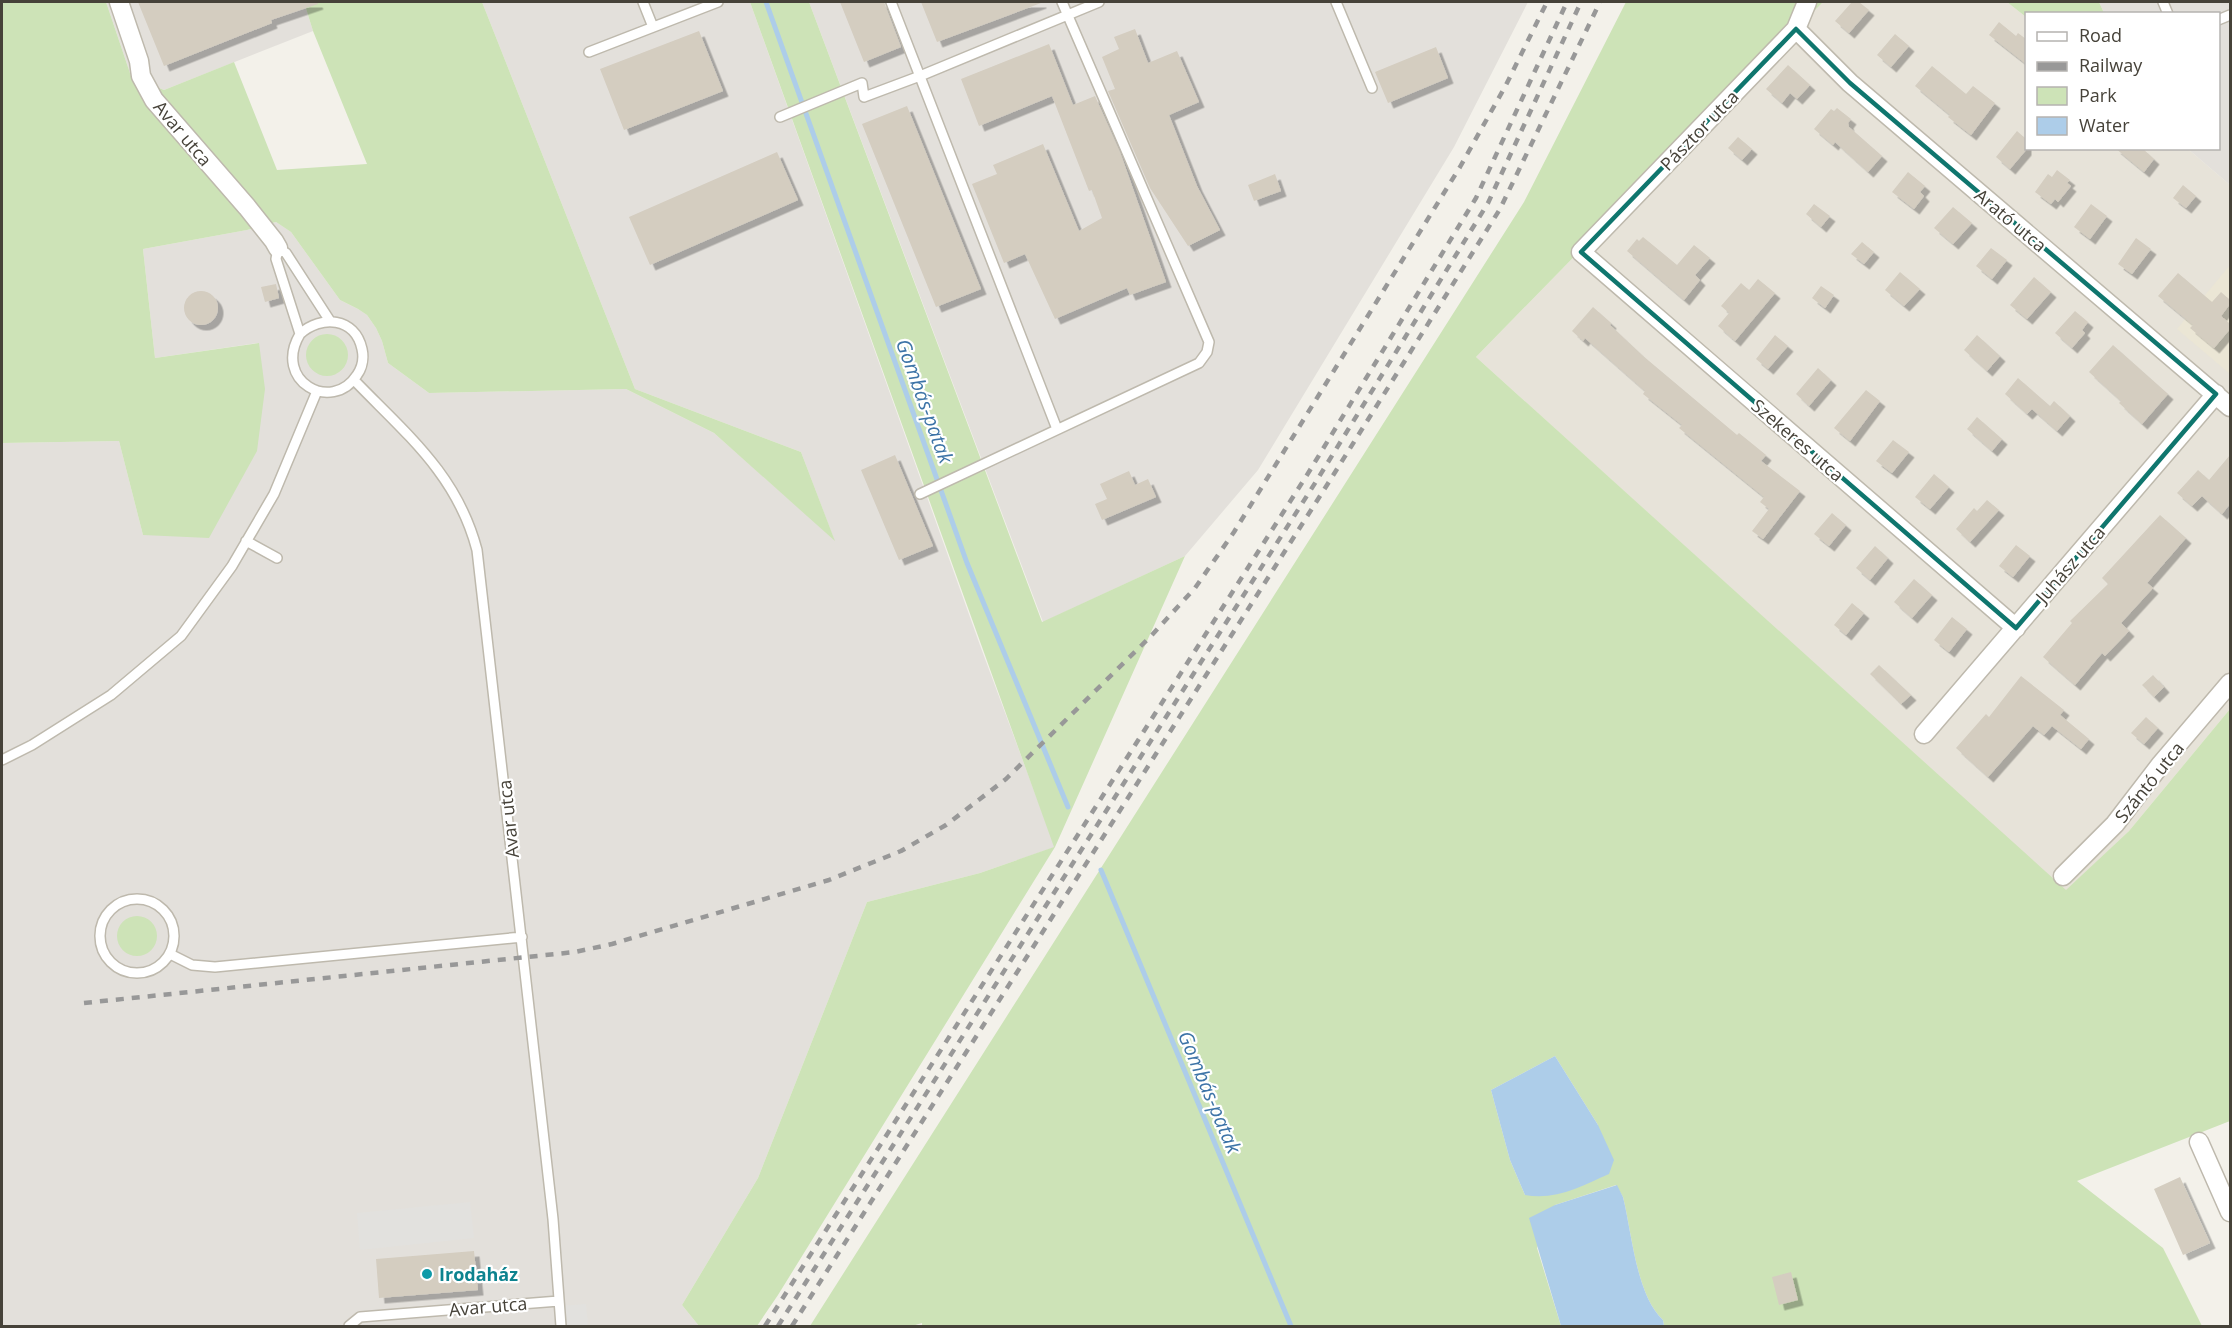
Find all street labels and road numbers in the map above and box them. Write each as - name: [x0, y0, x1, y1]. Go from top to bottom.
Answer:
- street label: Pásztor utca: [1655, 85, 1743, 175]
- street label: Avar utca: [149, 95, 217, 171]
- street label: Arató utca: [1970, 183, 2052, 257]
- street label: Szekeres utca: [1747, 393, 1849, 487]
- street label: Juhász utca: [2029, 520, 2110, 609]
- street label: Szántó utca: [2109, 737, 2189, 827]
- street label: Avar utca: [492, 779, 524, 859]
- street label: Avar utca: [448, 1291, 528, 1321]

